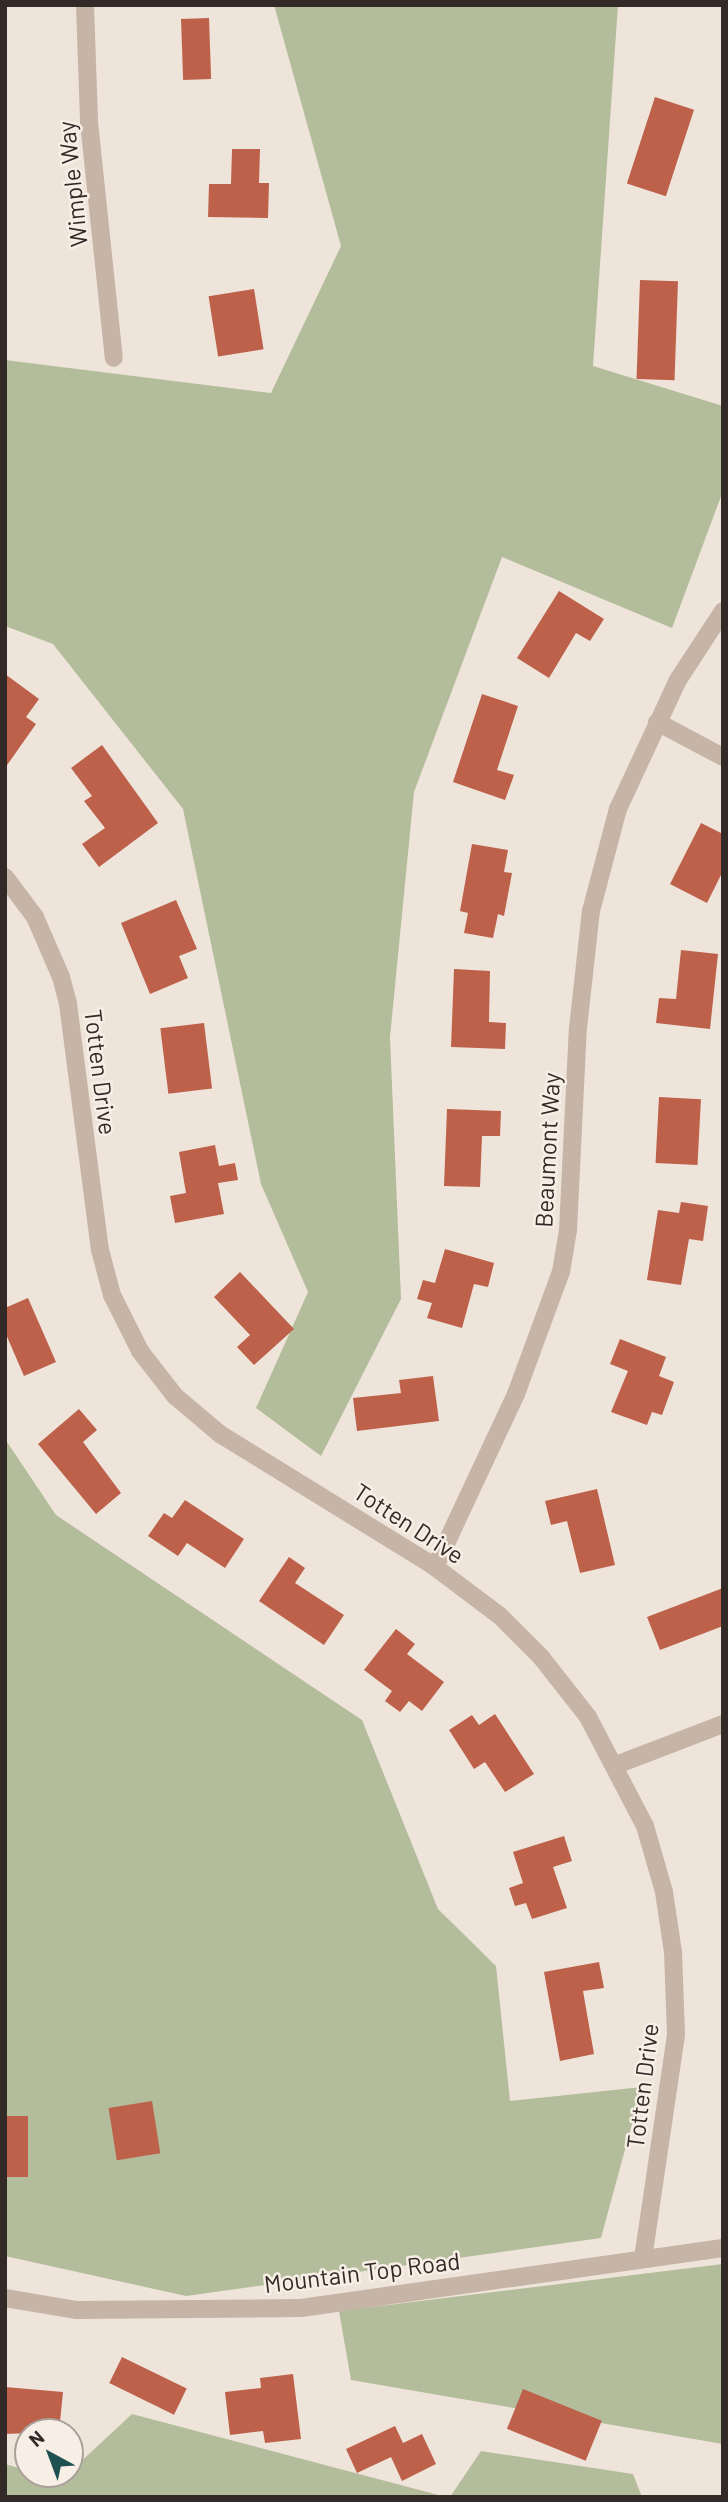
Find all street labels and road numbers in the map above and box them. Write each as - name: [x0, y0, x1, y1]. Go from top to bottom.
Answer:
- street label: Wimple Way: [51, 120, 93, 248]
- street label: Totten Drive: [79, 1008, 123, 1136]
- street label: Beaumont Way: [529, 1072, 565, 1228]
- street label: Totten Drive: [348, 1477, 470, 1569]
- street label: Totten Drive: [620, 2022, 664, 2150]
- street label: Mountain Top Road: [262, 2246, 462, 2298]

